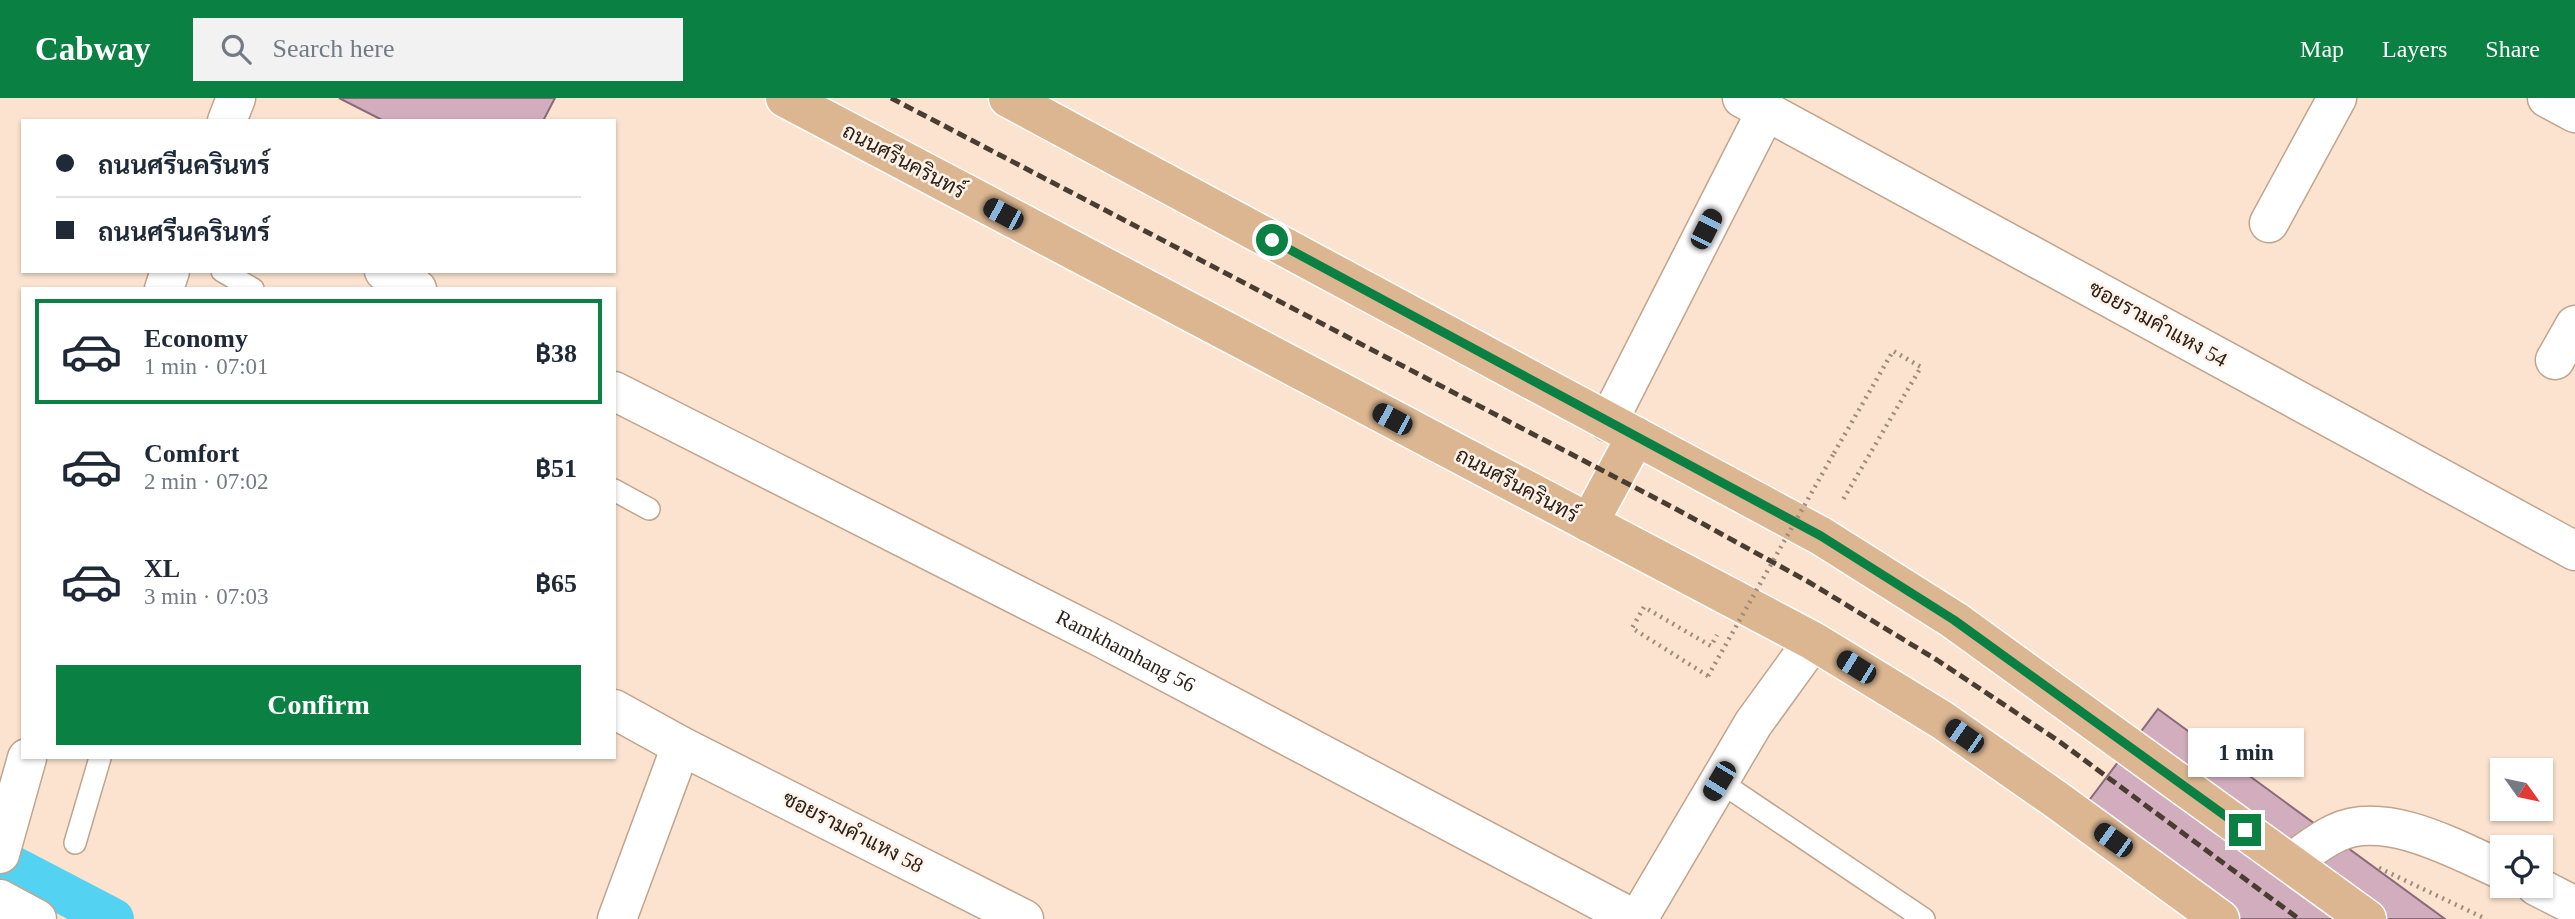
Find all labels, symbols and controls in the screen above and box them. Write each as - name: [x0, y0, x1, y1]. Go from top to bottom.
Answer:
- search box: [193, 18, 683, 81]
- icon: search: [217, 30, 255, 68]
- text: Cabway: [35, 31, 151, 67]
- text: Search here: [273, 34, 395, 63]
- text: Map: [2300, 36, 2344, 62]
- text: Layers: [2382, 36, 2447, 62]
- text: Share: [2485, 36, 2540, 62]
- street label: ถนนศรีนครินทร์: [839, 117, 970, 203]
- text: ถนนศรีนครินทร์: [98, 151, 270, 180]
- car: [980, 195, 1027, 233]
- car: [1688, 206, 1725, 252]
- text: ถนนศรีนครินทร์: [98, 218, 270, 247]
- route start: [1256, 224, 1288, 256]
- street label: ซอยรามคำแหง 54: [2085, 276, 2232, 372]
- icon: car: [60, 320, 123, 383]
- text: Economy: [144, 324, 248, 353]
- text: ฿38: [535, 339, 577, 368]
- text: 1 min · 07:01: [144, 354, 269, 379]
- car: [1369, 400, 1416, 438]
- icon: car: [60, 435, 123, 498]
- text: Comfort: [144, 439, 239, 468]
- street label: ถนนศรีนครินทร์: [1452, 441, 1583, 527]
- text: ฿51: [535, 454, 577, 483]
- text: 2 min · 07:02: [144, 469, 269, 494]
- icon: car: [60, 550, 123, 613]
- text: XL: [144, 554, 180, 583]
- text: ฿65: [535, 569, 577, 598]
- text: 3 min · 07:03: [144, 584, 269, 609]
- street label: Ramkhamhang 56: [1052, 605, 1199, 697]
- car: [1833, 647, 1880, 687]
- button: Confirm: [56, 665, 581, 745]
- car: [1941, 715, 1988, 757]
- callout: 1 min: [2187, 728, 2303, 778]
- text: 1 min: [2218, 740, 2274, 765]
- car: [1700, 758, 1739, 804]
- north arrow: [2490, 758, 2553, 821]
- map controls: [2490, 758, 2553, 898]
- street label: ซอยรามคำแหง 58: [779, 786, 927, 878]
- route end: [2229, 814, 2261, 846]
- car: [2090, 819, 2137, 861]
- button: locate: [2490, 835, 2553, 898]

